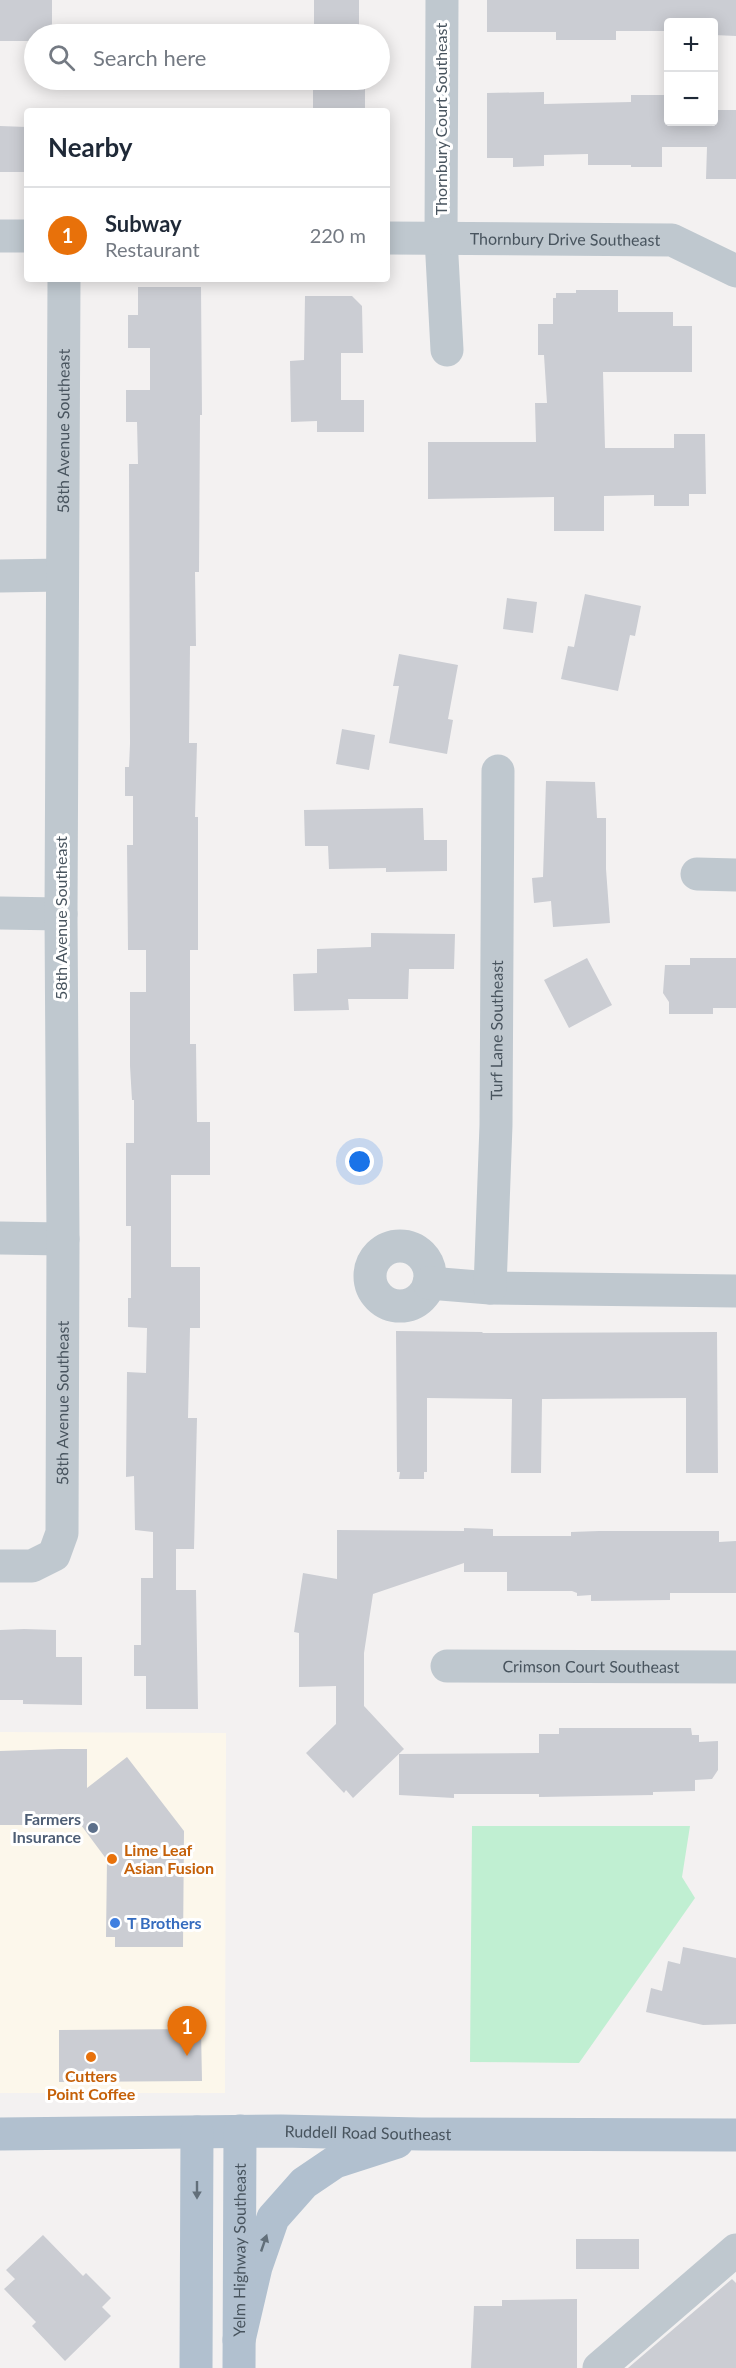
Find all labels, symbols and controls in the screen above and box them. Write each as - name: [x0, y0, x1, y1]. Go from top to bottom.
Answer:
- map controls: [664, 18, 718, 126]
- button: +: [664, 18, 718, 72]
- street label: Thornbury Court Southeast: [431, 23, 450, 215]
- search box: [24, 24, 390, 90]
- icon: search: [45, 41, 78, 74]
- text: Search here: [93, 44, 206, 71]
- button: −: [664, 72, 718, 126]
- text: Nearby: [48, 131, 133, 163]
- text: Subway: [105, 210, 182, 237]
- text: 1: [62, 223, 73, 247]
- text: 220 m: [310, 223, 366, 247]
- street label: Thornbury Drive Southeast: [470, 229, 661, 249]
- text: Restaurant: [105, 237, 200, 261]
- street label: 58th Avenue Southeast: [53, 349, 73, 513]
- street label: 58th Avenue Southeast: [51, 836, 70, 1000]
- street label: Turf Lane Southeast: [486, 960, 506, 1100]
- your location: [345, 1147, 374, 1176]
- street label: 58th Avenue Southeast: [52, 1321, 72, 1485]
- street label: Crimson Court Southeast: [502, 1656, 680, 1676]
- place label: Farmers Insurance: [12, 1809, 81, 1846]
- marker: Farmers Insurance: [86, 1821, 100, 1835]
- place label: Lime Leaf Asian Fusion: [123, 1840, 214, 1877]
- marker: Lime Leaf Asian Fusion: [105, 1852, 119, 1866]
- place label: T Brothers: [127, 1913, 202, 1932]
- marker: T Brothers: [108, 1916, 122, 1930]
- pin: 1: [168, 2006, 207, 2056]
- marker: Cutters Point Coffee: [84, 2050, 98, 2064]
- place label: Cutters Point Coffee: [47, 2066, 136, 2103]
- street label: Ruddell Road Southeast: [284, 2121, 452, 2143]
- street label: Yelm Highway Southeast: [229, 2163, 249, 2337]
- one-way arrow: [192, 2181, 202, 2200]
- one-way arrow: [260, 2234, 269, 2252]

